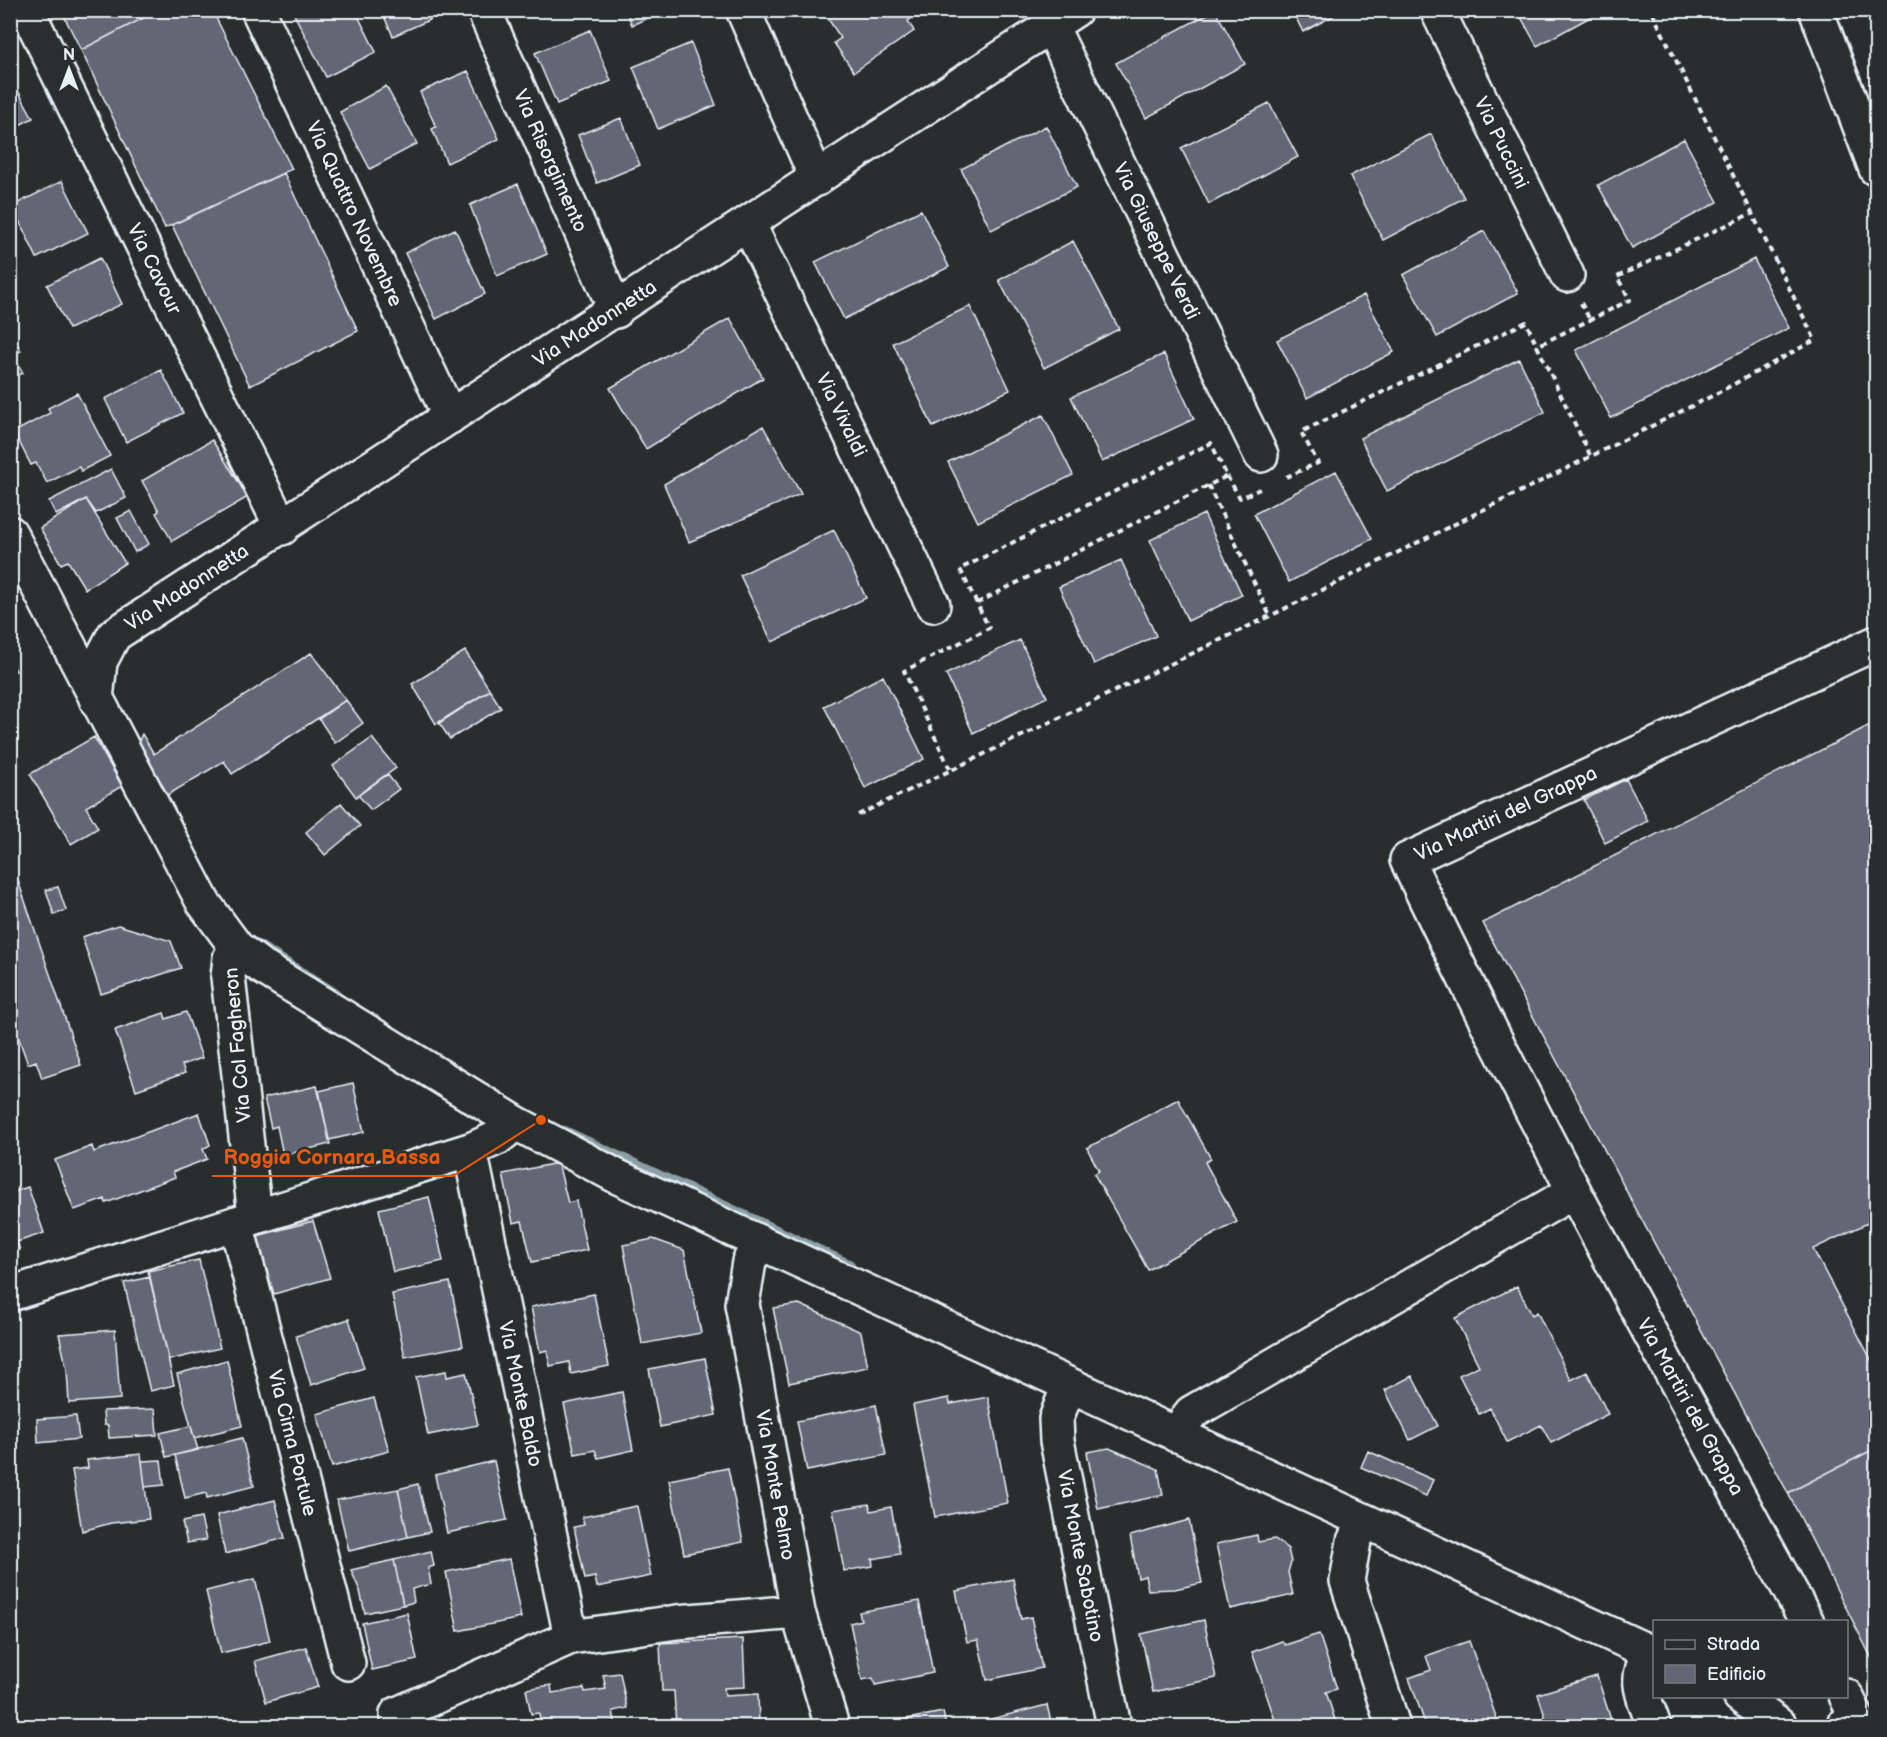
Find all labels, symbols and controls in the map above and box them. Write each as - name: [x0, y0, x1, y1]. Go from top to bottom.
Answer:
- north arrow: [39, 39, 99, 99]
- text: N: [63, 46, 75, 65]
- street label: Via Risorgimento: [508, 86, 592, 236]
- street label: Via Puccini: [1468, 93, 1534, 193]
- street label: Via Quattro Novembre: [300, 117, 408, 311]
- street label: Via Giuseppe Verdi: [1108, 159, 1204, 323]
- street label: Via Cavour: [122, 220, 187, 319]
- street label: Via Madonnetta: [529, 275, 661, 373]
- street label: Via Vivaldi: [810, 369, 872, 461]
- street label: Via Madonnetta: [121, 539, 253, 637]
- street label: Via Martiri del Grappa: [1411, 761, 1601, 867]
- street label: Via Col Fagheron: [219, 966, 257, 1124]
- callout: Roggia Cornara Bassa: [212, 1137, 453, 1176]
- text: Roggia Cornara Bassa: [223, 1145, 441, 1170]
- street label: Via Martiri del Grappa: [1631, 1314, 1749, 1500]
- street label: Via Monte Baldo: [493, 1319, 547, 1469]
- street label: Via Cima Portule: [262, 1367, 322, 1519]
- street label: Via Monte Pelmo: [750, 1408, 800, 1562]
- street label: Via Monte Sabotino: [1051, 1468, 1109, 1644]
- legend: [1653, 1620, 1848, 1698]
- text: Strada: [1707, 1634, 1760, 1655]
- text: Edificio: [1707, 1664, 1766, 1685]

